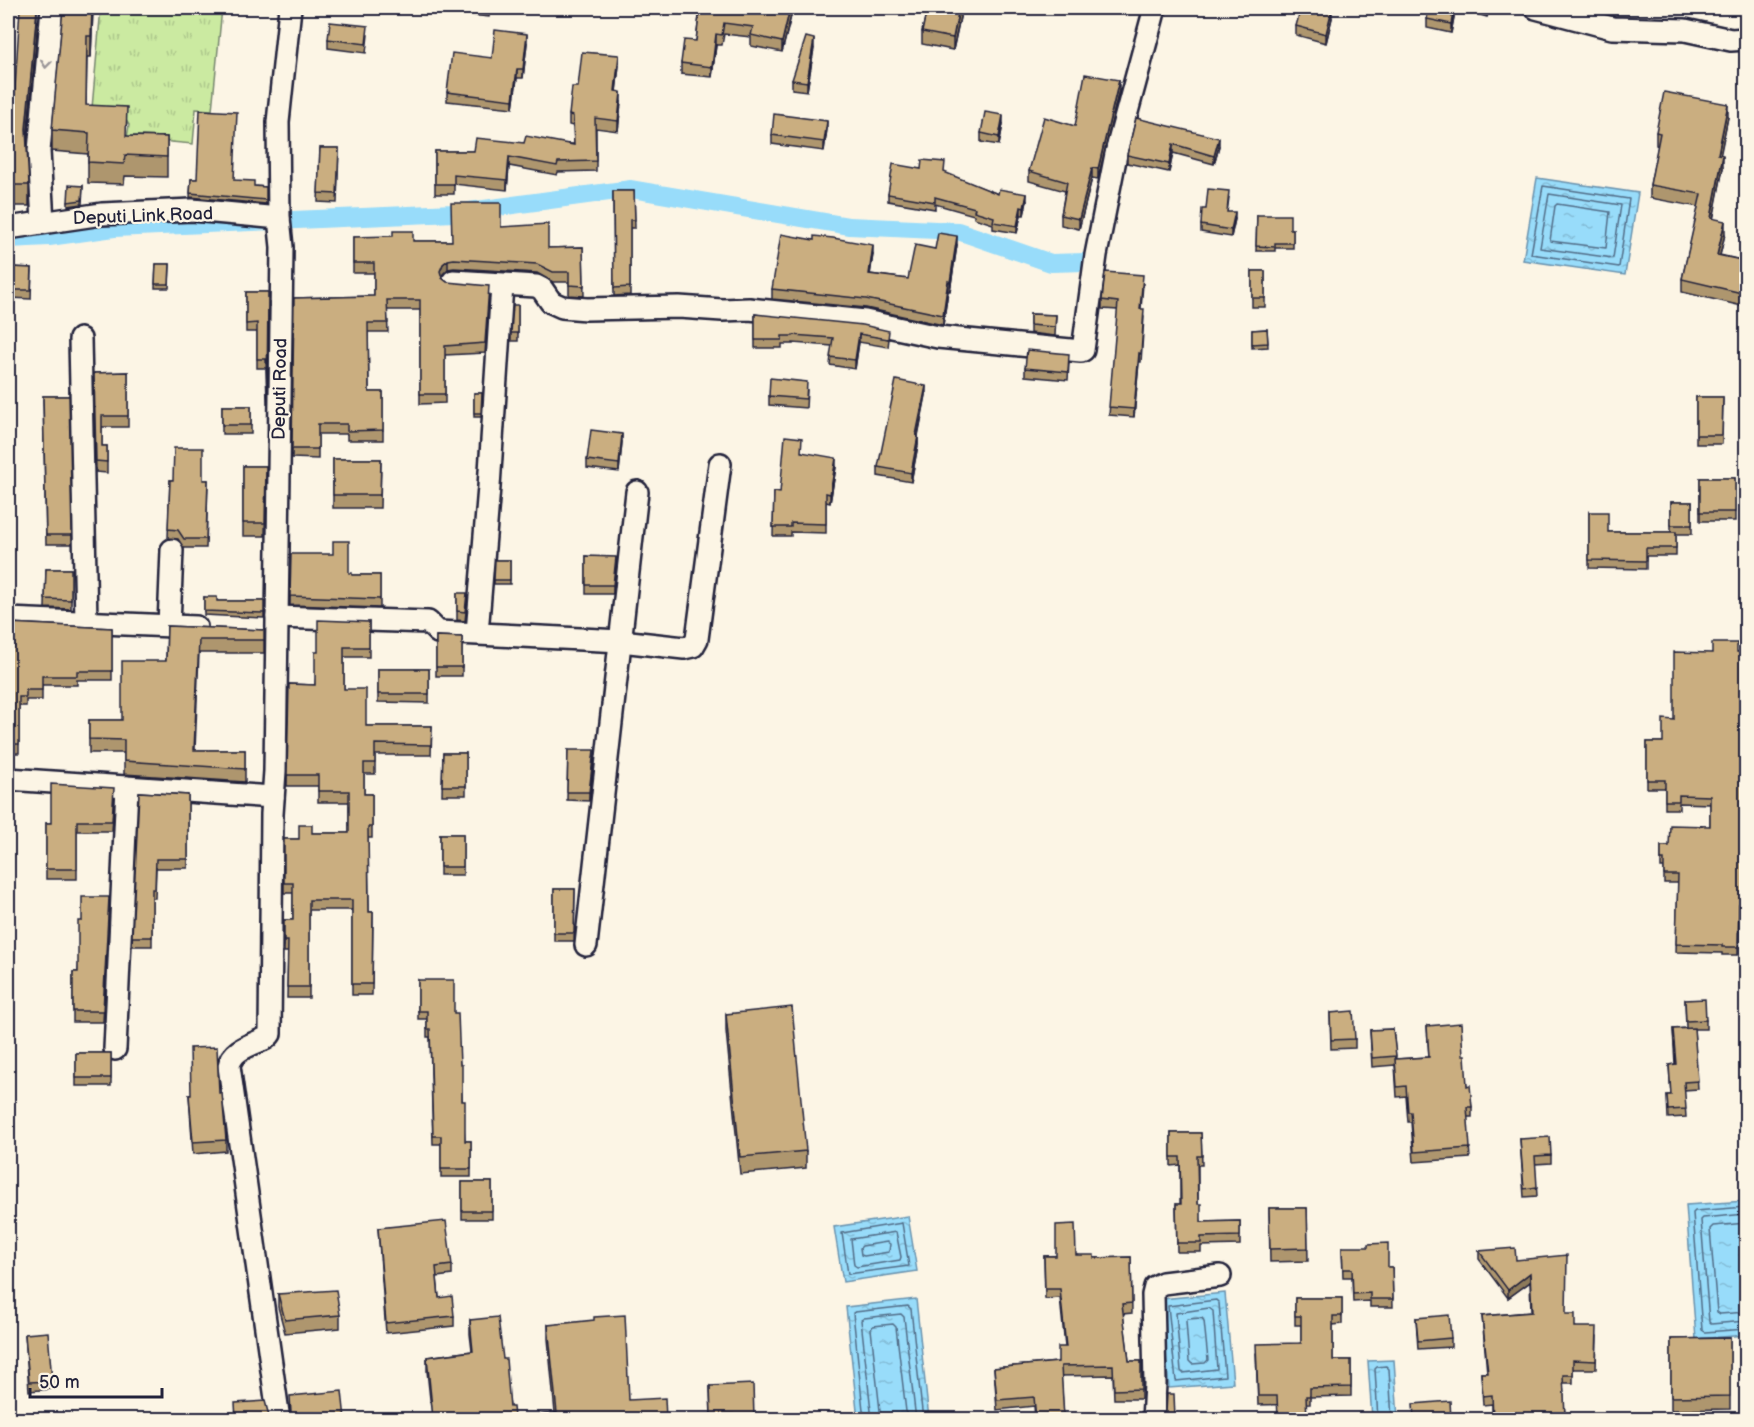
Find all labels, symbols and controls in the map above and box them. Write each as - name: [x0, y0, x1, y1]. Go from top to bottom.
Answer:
- one-way arrow: [41, 59, 53, 68]
- street label: Deputi Link Road: [72, 203, 214, 229]
- street label: Deputi Road: [269, 338, 291, 440]
- scale bar: [30, 1361, 162, 1399]
- text: 50 m: [39, 1372, 80, 1393]

